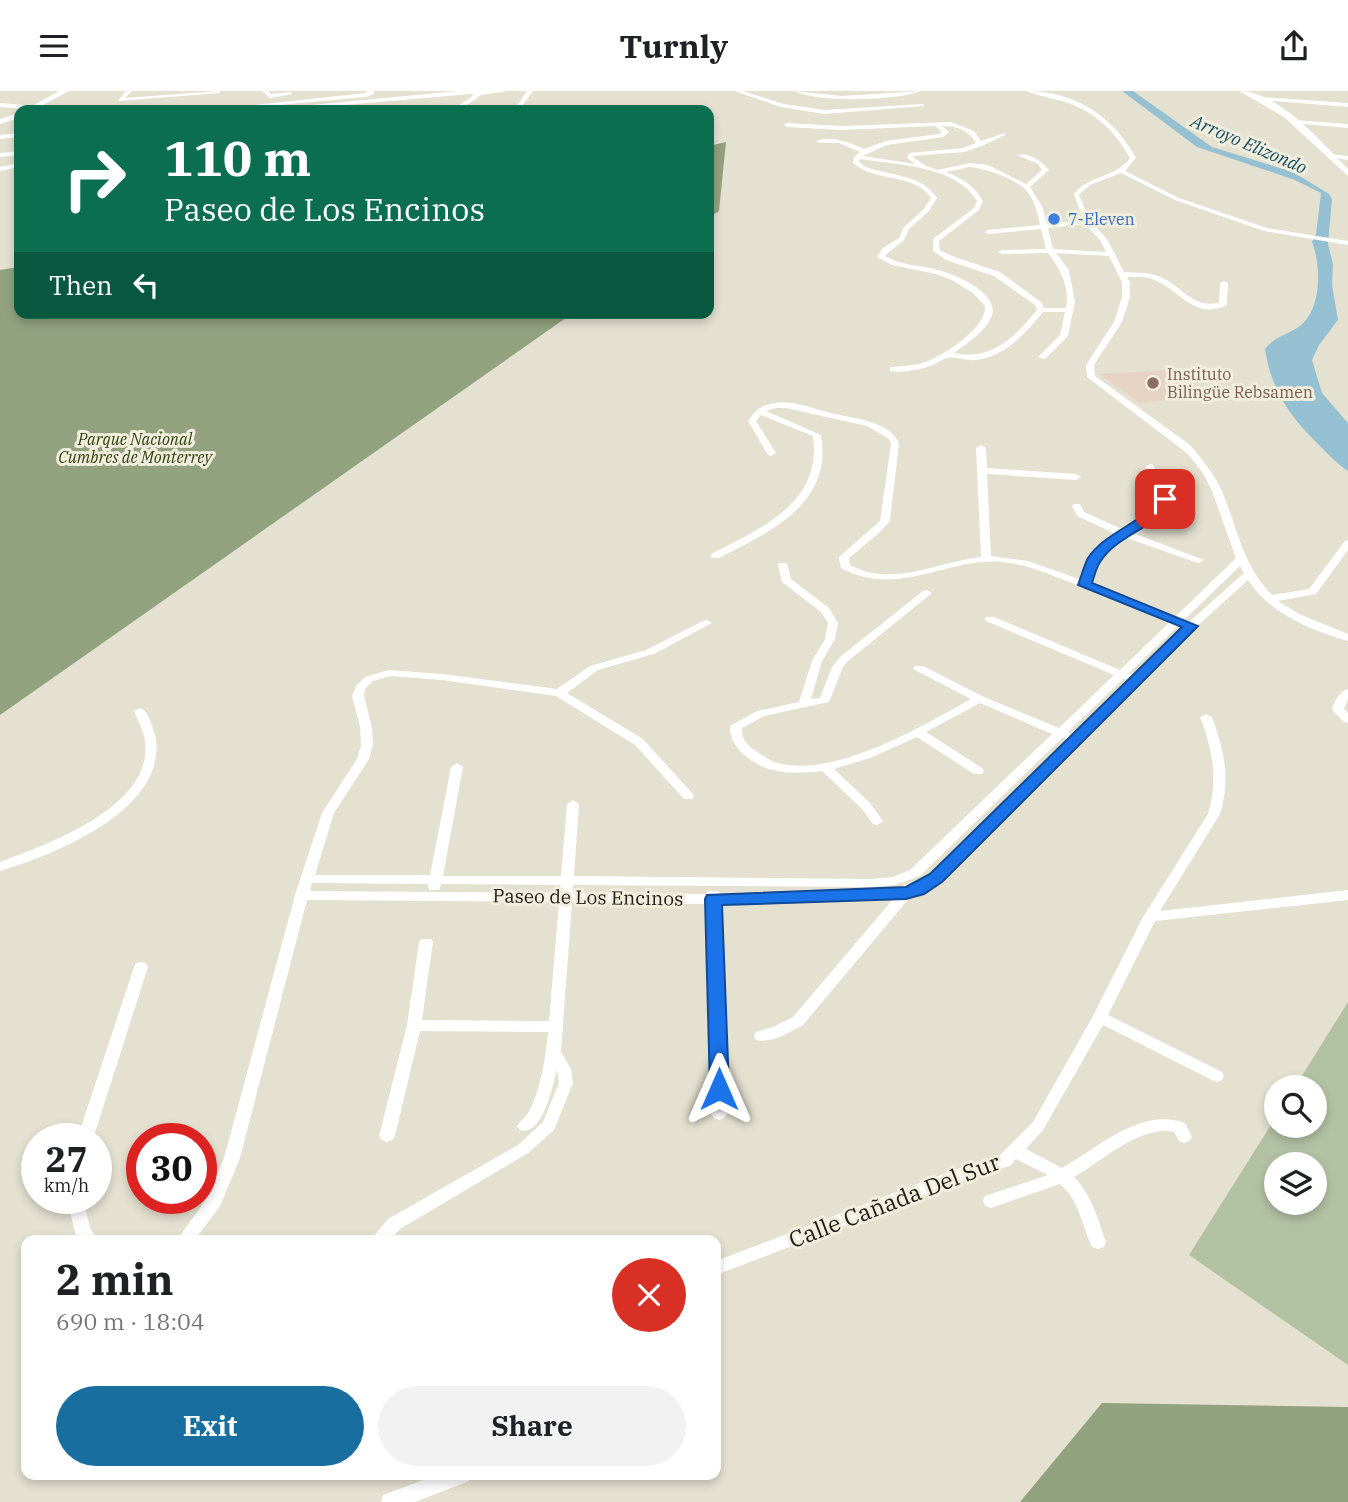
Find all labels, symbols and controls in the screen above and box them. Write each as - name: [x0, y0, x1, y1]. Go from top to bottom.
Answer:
- text: Turnly: [620, 25, 728, 67]
- icon: menu: [35, 27, 73, 65]
- icon: share: [1275, 27, 1313, 65]
- water label: Arroyo Elizondo: [1187, 109, 1311, 179]
- text: 110 m: [164, 126, 311, 189]
- icon: right: [49, 133, 140, 224]
- text: Paseo de Los Encinos: [164, 188, 485, 230]
- place label: 7-Eleven: [1068, 209, 1135, 229]
- marker: 7-Eleven: [1046, 211, 1062, 227]
- icon: left: [127, 266, 165, 304]
- text: Then: [49, 268, 113, 302]
- place label: Instituto Bilingüe Rebsamen: [1167, 364, 1313, 402]
- marker: Instituto Bilingüe Rebsamen: [1145, 375, 1161, 391]
- park label: Parque Nacional Cumbres de Monterrey: [58, 429, 213, 467]
- pin: [1135, 469, 1195, 529]
- icon: arrive: [1146, 480, 1184, 518]
- street label: Paseo de Los Encinos: [493, 883, 683, 911]
- position arrow: [682, 1052, 756, 1126]
- map controls: [1264, 1075, 1327, 1215]
- button: search: [1264, 1075, 1327, 1138]
- speed limit sign: 30: [126, 1123, 217, 1214]
- text: 27: [45, 1136, 88, 1182]
- street label: Calle Cañada Del Sur: [784, 1146, 1004, 1254]
- button: layers: [1264, 1152, 1327, 1215]
- text: km/h: [44, 1174, 89, 1197]
- text: 2 min: [56, 1252, 174, 1307]
- button: close: [612, 1258, 686, 1332]
- text: 690 m · 18:04: [56, 1306, 205, 1336]
- button: Exit: [56, 1386, 364, 1466]
- button: Share: [378, 1386, 686, 1466]

